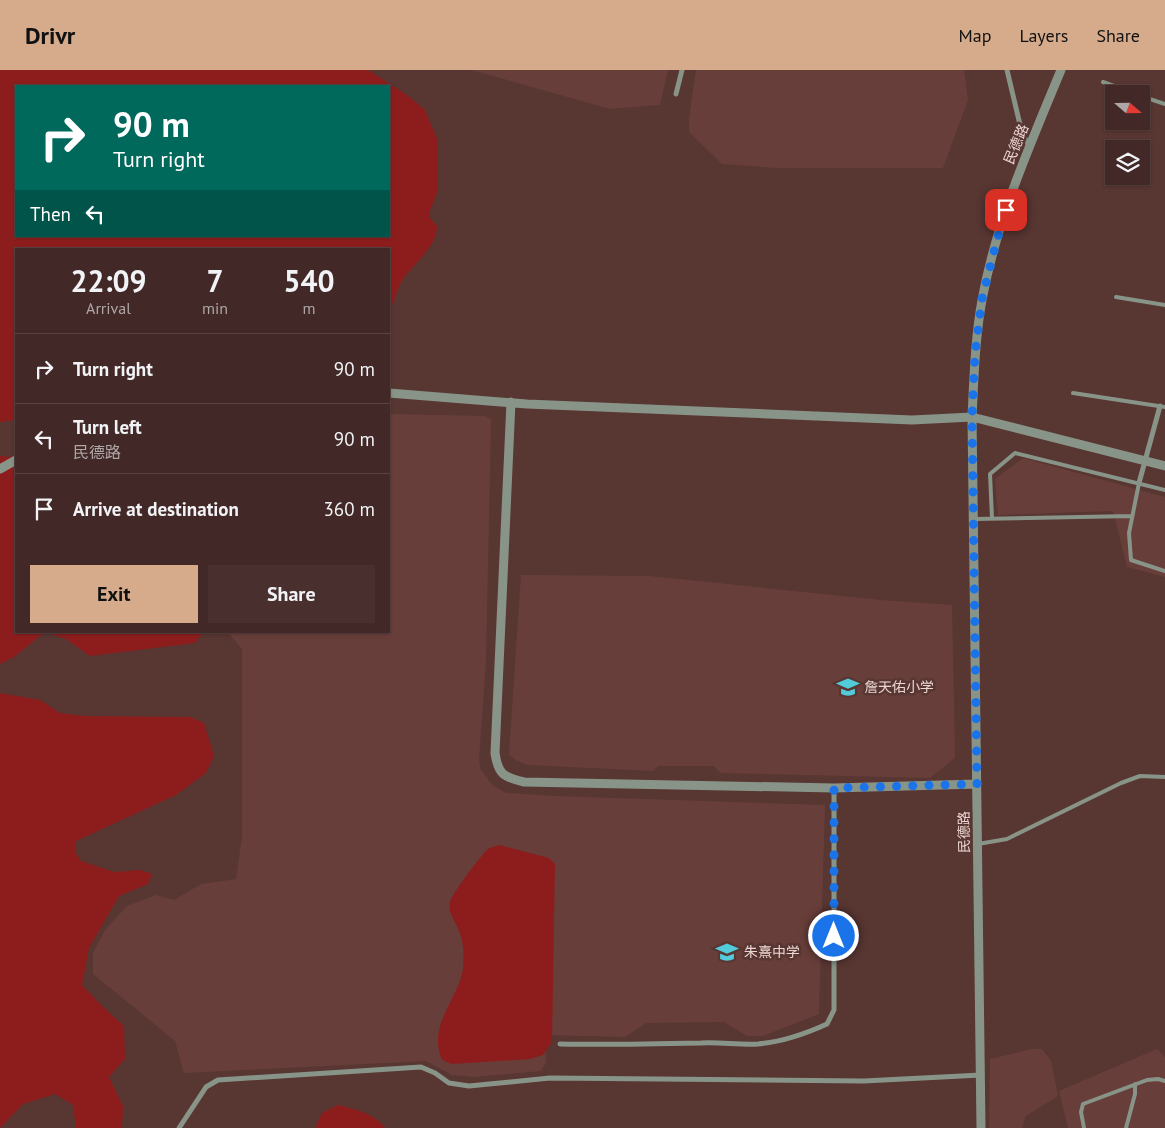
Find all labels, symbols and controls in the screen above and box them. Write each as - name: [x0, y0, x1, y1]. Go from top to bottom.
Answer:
- text: Drivr: [25, 20, 75, 51]
- text: Map: [959, 24, 991, 47]
- text: Layers: [1019, 24, 1068, 47]
- text: Share: [1096, 24, 1140, 47]
- north arrow: [1105, 85, 1150, 130]
- map controls: [1105, 85, 1150, 185]
- text: 90 m: [113, 101, 190, 147]
- icon: right: [30, 105, 95, 170]
- street label: 民德路: [1000, 121, 1032, 167]
- button: layers: [1105, 140, 1150, 185]
- text: Turn right: [113, 145, 205, 173]
- pin: [985, 189, 1027, 231]
- icon: arrive: [992, 196, 1020, 224]
- icon: left: [81, 200, 109, 228]
- text: Then: [30, 202, 71, 226]
- text: 22:09: [70, 261, 147, 300]
- text: 7: [207, 261, 224, 300]
- text: 540: [283, 261, 335, 300]
- text: Arrival: [86, 298, 131, 318]
- text: min: [202, 298, 228, 318]
- text: m: [303, 298, 316, 318]
- icon: right: [30, 355, 58, 383]
- text: Turn right: [73, 357, 153, 381]
- text: 90 m: [334, 357, 375, 381]
- text: Turn left: [73, 415, 142, 439]
- icon: left: [30, 425, 58, 453]
- text: 90 m: [334, 427, 375, 451]
- text: 民德路: [73, 442, 121, 462]
- icon: arrive: [30, 495, 58, 523]
- text: Arrive at destination: [73, 497, 239, 521]
- text: 360 m: [323, 497, 375, 521]
- button: Exit: [30, 565, 198, 623]
- button: Share: [208, 565, 375, 623]
- school or university icon: 詹天佑小学: [835, 674, 861, 700]
- place label: 詹天佑小学: [864, 678, 934, 696]
- street label: 民德路: [955, 811, 973, 853]
- position arrow: [807, 909, 859, 961]
- school or university icon: 朱熹中学: [714, 939, 740, 965]
- place label: 朱熹中学: [744, 943, 800, 961]

